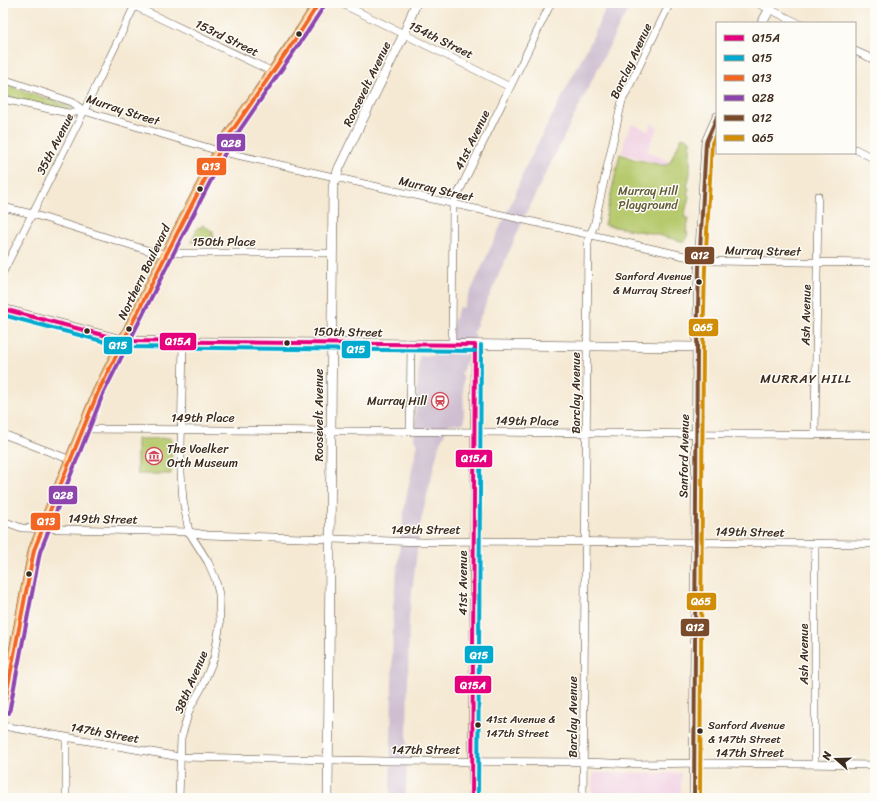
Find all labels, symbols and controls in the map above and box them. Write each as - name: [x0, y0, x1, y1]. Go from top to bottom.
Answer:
- street label: 153rd Street: [191, 13, 263, 63]
- street label: 154th Street: [405, 15, 477, 65]
- street label: Barclay Avenue: [604, 19, 658, 103]
- legend: [716, 22, 856, 154]
- text: Q15A: [752, 27, 780, 49]
- unlabelled marker: [294, 29, 304, 39]
- street label: Roosevelt Avenue: [337, 37, 397, 131]
- text: Q15: [752, 47, 772, 69]
- text: Q13: [752, 67, 772, 89]
- text: Q28: [752, 87, 774, 109]
- street label: Murray Street: [84, 88, 164, 133]
- street label: 41st Avenue: [448, 106, 496, 174]
- text: Q12: [752, 107, 772, 129]
- street label: 35th Avenue: [30, 109, 80, 179]
- text: Q65: [752, 127, 774, 149]
- line badge: Q28: [216, 133, 246, 152]
- text: Q28: [220, 134, 241, 153]
- line badge: Q13: [196, 157, 227, 176]
- text: Q13: [201, 157, 221, 176]
- street label: Murray Street: [397, 170, 477, 209]
- park label: Murray Hill Playground: [618, 180, 679, 216]
- unlabelled marker: [195, 184, 205, 194]
- street label: Northern Boulevard: [111, 220, 177, 324]
- street label: 150th Place: [192, 231, 256, 253]
- street label: Murray Street: [725, 239, 802, 263]
- line badge: Q12: [684, 246, 715, 265]
- text: Q12: [690, 246, 710, 265]
- place label: Sanford Avenue & Murray Street: [613, 267, 693, 300]
- marker: Sanford Avenue & Murray Street: [694, 277, 704, 287]
- street label: Ash Avenue: [794, 284, 818, 347]
- line badge: Q65: [688, 318, 719, 337]
- text: Q65: [692, 318, 713, 337]
- street label: 150th Street: [313, 320, 383, 344]
- unlabelled marker: [124, 324, 134, 334]
- unlabelled marker: [82, 326, 92, 336]
- line badge: Q15A: [159, 332, 197, 351]
- text: Q15A: [164, 332, 191, 351]
- line badge: Q15: [103, 336, 133, 355]
- text: Q15: [108, 336, 128, 355]
- unlabelled marker: [282, 338, 292, 348]
- line badge: Q15: [341, 340, 371, 359]
- text: Q15: [346, 340, 366, 359]
- street label: Barclay Avenue: [565, 352, 587, 434]
- district label: MURRAY HILL: [760, 367, 852, 390]
- street label: Roosevelt Avenue: [308, 368, 330, 462]
- place label: Murray Hill: [367, 390, 428, 412]
- station icon: Murray Hill: [430, 391, 450, 411]
- street label: 149th Place: [171, 407, 235, 429]
- street label: 149th Place: [495, 409, 559, 433]
- street label: Sanford Avenue: [672, 414, 696, 498]
- place label: The Voelker Orth Museum: [167, 438, 238, 474]
- museum icon: The Voelker Orth Museum: [144, 446, 164, 466]
- line badge: Q15A: [455, 449, 493, 468]
- text: Q15A: [460, 449, 487, 468]
- line badge: Q28: [48, 485, 78, 505]
- text: Q28: [52, 486, 73, 505]
- street label: 149th Street: [68, 507, 138, 531]
- line badge: Q13: [30, 512, 61, 531]
- text: Q13: [36, 512, 56, 531]
- street label: 149th Street: [391, 519, 461, 541]
- street label: 149th Street: [715, 520, 785, 544]
- street label: 41st Avenue: [452, 550, 474, 615]
- unlabelled marker: [24, 569, 34, 579]
- line badge: Q65: [686, 592, 717, 611]
- text: Q65: [690, 592, 711, 611]
- line badge: Q12: [680, 618, 710, 637]
- text: Q12: [685, 618, 705, 637]
- street label: Ash Avenue: [793, 623, 815, 686]
- line badge: Q15: [464, 645, 494, 664]
- text: Q15: [469, 646, 489, 665]
- street label: 38th Avenue: [168, 647, 214, 717]
- line badge: Q15A: [454, 675, 492, 694]
- text: Q15A: [459, 676, 486, 695]
- street label: Barclay Avenue: [562, 676, 584, 758]
- place label: 41st Avenue & 147th Street: [486, 710, 555, 743]
- street label: 147th Street: [69, 716, 141, 750]
- place label: Sanford Avenue & 147th Street: [708, 716, 785, 749]
- marker: 41st Avenue & 147th Street: [473, 720, 483, 730]
- marker: Sanford Avenue & 147th Street: [695, 726, 705, 736]
- street label: 147th Street: [391, 739, 461, 761]
- north arrow: [816, 739, 856, 779]
- street label: 147th Street: [715, 742, 785, 764]
- text: N: [816, 749, 837, 764]

